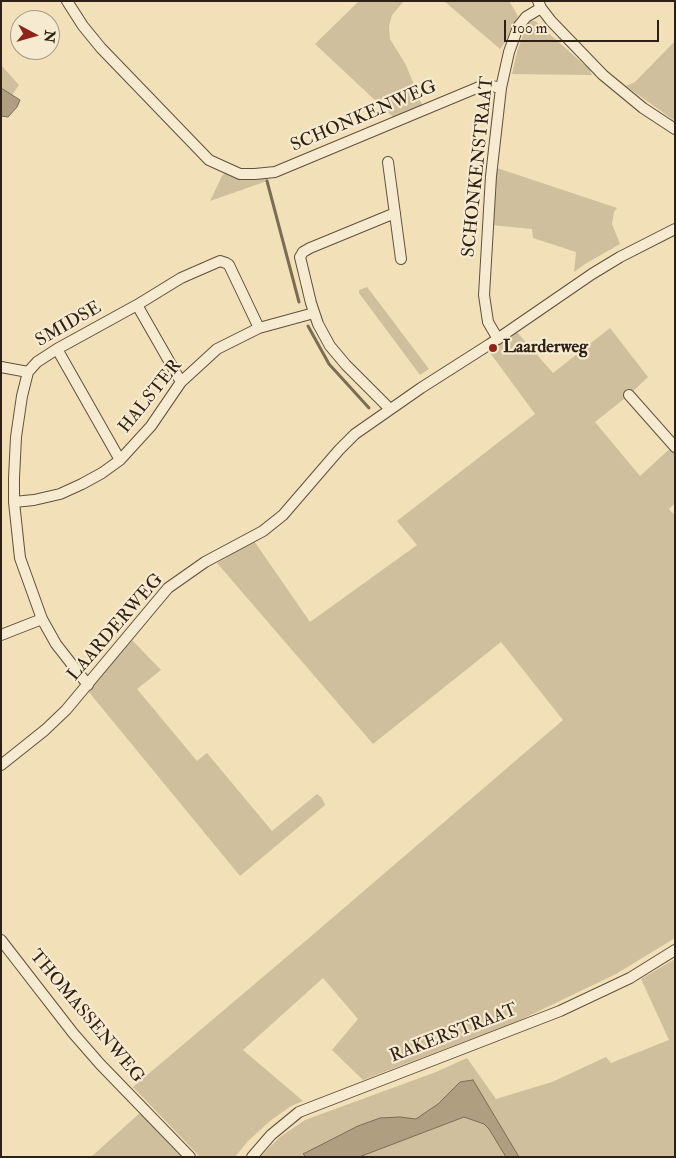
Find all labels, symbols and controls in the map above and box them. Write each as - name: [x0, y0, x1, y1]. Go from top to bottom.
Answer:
- north arrow: [10, 10, 60, 60]
- scale bar: [506, 10, 661, 42]
- text: 100 m: [512, 19, 547, 38]
- text: N: [40, 29, 59, 44]
- street label: SCHONKENSTRAAT: [459, 75, 499, 259]
- street label: SCHONKENWEG: [288, 77, 440, 157]
- street label: SMIDSE: [32, 298, 106, 352]
- place label: Laarderweg: [503, 337, 588, 359]
- marker: Laarderweg: [487, 342, 499, 354]
- street label: HALSTER: [115, 356, 187, 438]
- street label: LAARDERWEG: [64, 570, 168, 686]
- street label: THOMASSENWEG: [24, 946, 148, 1088]
- street label: RAKERSTRAAT: [387, 1000, 521, 1068]

